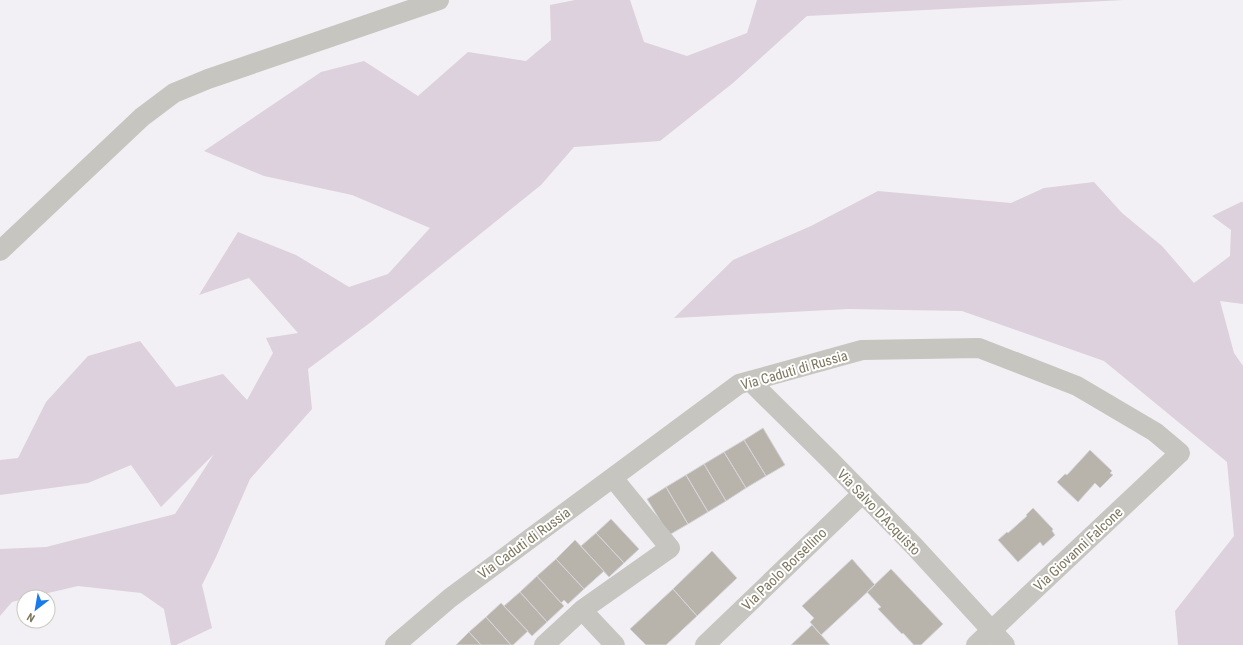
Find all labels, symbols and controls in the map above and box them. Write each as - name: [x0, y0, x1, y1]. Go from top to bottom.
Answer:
- street label: Via Caduti di Russia: [739, 347, 849, 393]
- street label: Via Salvo D'Acquisto: [834, 466, 924, 558]
- street label: Via Caduti di Russia: [475, 504, 573, 582]
- street label: Via Giovanni Falcone: [1030, 504, 1126, 594]
- street label: Via Paolo Borsellino: [738, 525, 830, 613]
- north arrow: [16, 589, 56, 629]
- text: N: [25, 610, 37, 624]

